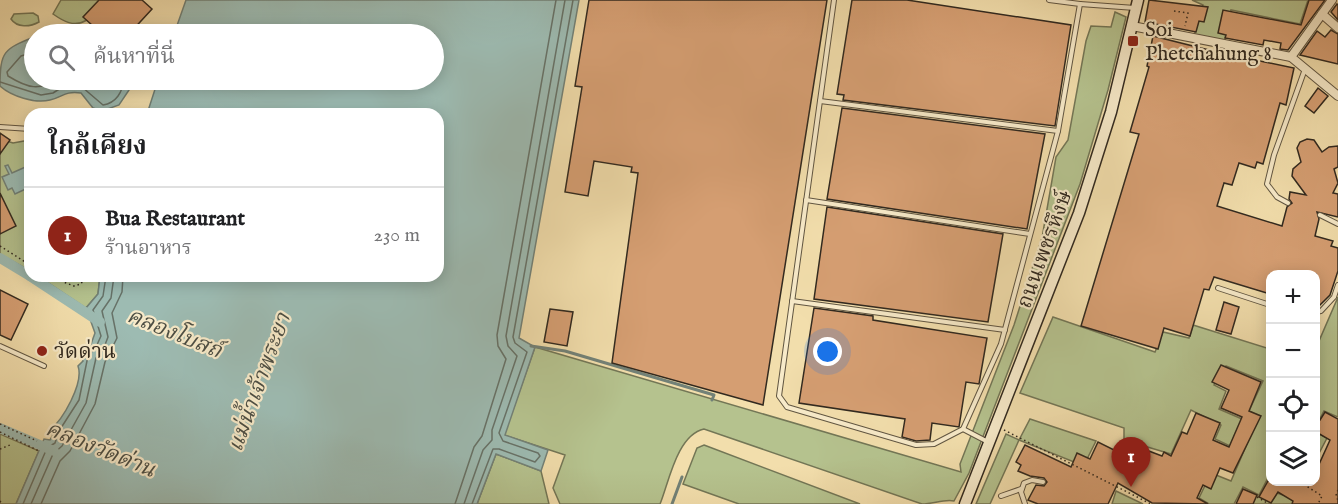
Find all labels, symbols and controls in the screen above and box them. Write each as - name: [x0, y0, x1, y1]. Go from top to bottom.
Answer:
- place label: Soi Phetchahung 8: [1145, 17, 1272, 68]
- search box: [24, 24, 444, 90]
- marker: Soi Phetchahung 8: [1126, 34, 1140, 48]
- icon: search: [45, 41, 78, 74]
- text: ค้นหาที่นี่: [93, 43, 175, 71]
- text: ใกล้เคียง: [48, 130, 147, 163]
- street label: ถนนเพชรหึงษ์: [1011, 186, 1079, 312]
- text: Bua Restaurant: [105, 205, 245, 233]
- text: 1: [64, 223, 71, 248]
- text: 230 m: [374, 223, 420, 248]
- text: ร้านอาหาร: [105, 236, 192, 261]
- map controls: [1266, 270, 1320, 486]
- button: +: [1266, 270, 1320, 324]
- water label: คลองโบสถ์: [123, 299, 230, 367]
- water label: แม่น้ำเจ้าพระยา: [218, 307, 298, 456]
- button: −: [1266, 324, 1320, 378]
- your location: [813, 337, 842, 366]
- place label: วัดด่าน: [54, 339, 116, 366]
- marker: วัดด่าน: [35, 344, 49, 358]
- button: locate: [1266, 378, 1320, 432]
- water label: คลองวัดด่าน: [41, 415, 160, 485]
- button: layers: [1266, 432, 1320, 486]
- pin: 1: [1112, 438, 1150, 487]

